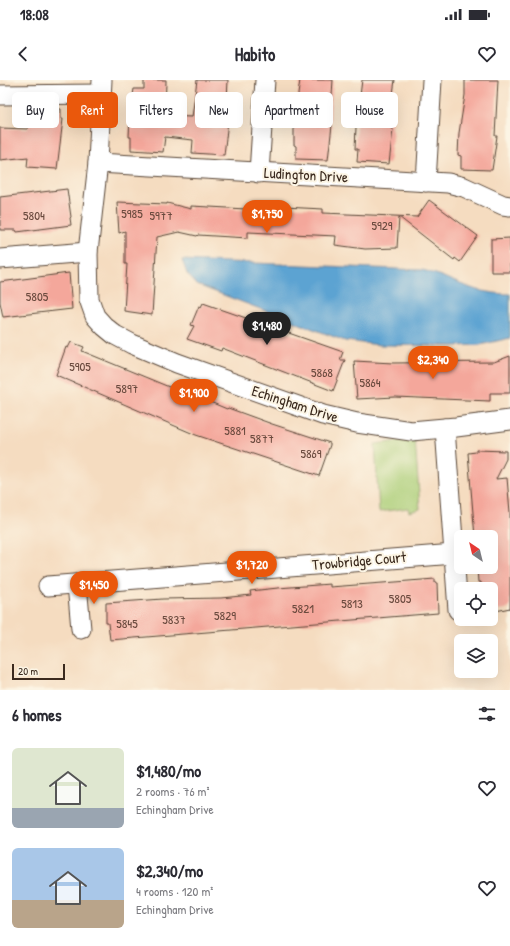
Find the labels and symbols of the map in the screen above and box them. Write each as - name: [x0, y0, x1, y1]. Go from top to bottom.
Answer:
- street label: Ludington Drive: [264, 162, 348, 187]
- pin: $1,750: [234, 200, 300, 234]
- house number: 5985: [121, 204, 143, 222]
- house number: 5804: [23, 206, 45, 224]
- house number: 5977: [149, 206, 173, 224]
- house number: 5929: [371, 216, 393, 234]
- house number: 5805: [26, 287, 49, 305]
- pin: $1,480: [234, 312, 300, 346]
- pin: $2,340: [400, 346, 466, 380]
- house number: 5905: [69, 357, 91, 375]
- house number: 5868: [311, 363, 333, 381]
- house number: 5864: [359, 373, 381, 391]
- house number: 5897: [116, 379, 138, 397]
- pin: $1,900: [161, 379, 227, 413]
- street label: Echingham Drive: [249, 380, 341, 427]
- house number: 5881: [224, 421, 246, 439]
- house number: 5877: [250, 429, 274, 447]
- house number: 5869: [300, 444, 322, 462]
- north arrow: [454, 530, 498, 574]
- street label: Trowbridge Court: [311, 546, 408, 575]
- pin: $1,720: [219, 551, 285, 585]
- pin: $1,450: [61, 571, 127, 605]
- house number: 5805: [389, 589, 412, 607]
- house number: 5813: [341, 594, 363, 612]
- house number: 5821: [292, 599, 314, 617]
- house number: 5829: [214, 606, 236, 624]
- house number: 5837: [162, 610, 186, 628]
- house number: 5845: [116, 614, 138, 632]
- scale bar: [12, 662, 65, 681]

